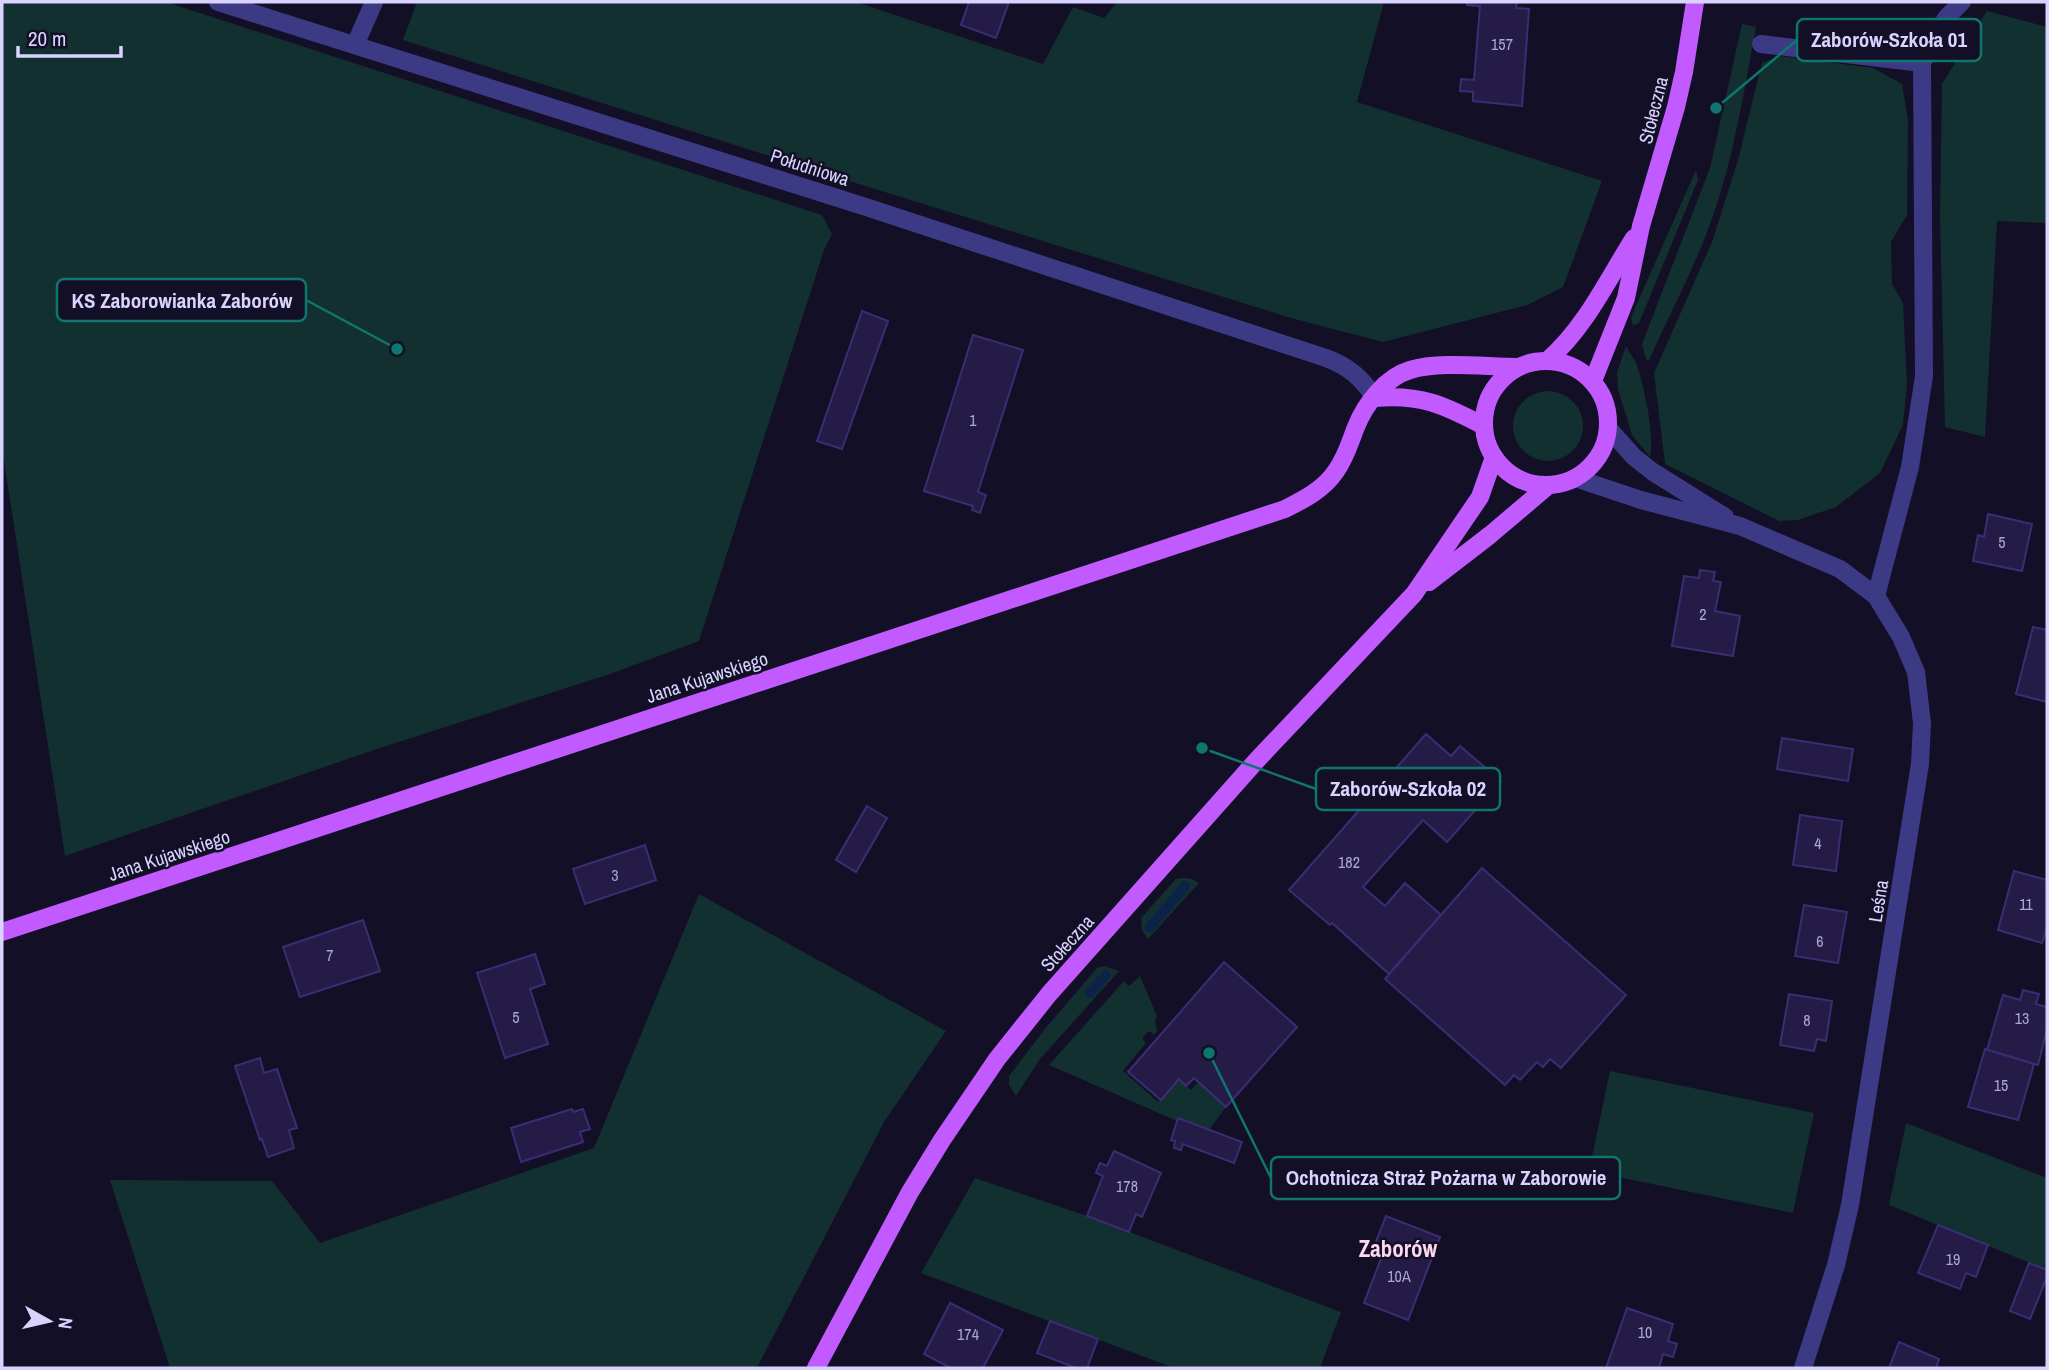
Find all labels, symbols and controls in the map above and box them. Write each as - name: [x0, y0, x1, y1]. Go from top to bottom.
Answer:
- scale bar: [18, 14, 121, 58]
- callout: Zaborów-Szkoła 01: [1797, 19, 1981, 61]
- text: 20 m: [28, 24, 66, 53]
- text: Zaborów-Szkoła 01: [1811, 25, 1967, 54]
- house number: 157: [1491, 33, 1513, 55]
- street label: Stołeczna: [1632, 73, 1674, 146]
- street label: Południowa: [767, 142, 853, 192]
- callout: KS Zaborowianka Zaborów: [57, 279, 306, 321]
- text: KS Zaborowianka Zaborów: [71, 286, 293, 315]
- house number: 1: [969, 409, 977, 431]
- house number: 5: [1998, 531, 2006, 553]
- house number: 2: [1699, 603, 1707, 625]
- street label: Jana Kujawskiego: [643, 645, 771, 709]
- callout: Zaborów-Szkoła 02: [1316, 768, 1500, 810]
- text: Zaborów-Szkoła 02: [1330, 774, 1486, 803]
- street label: Jana Kujawskiego: [105, 823, 233, 887]
- house number: 4: [1814, 832, 1822, 854]
- house number: 182: [1338, 851, 1360, 873]
- house number: 3: [611, 864, 619, 886]
- street label: Leśna: [1862, 878, 1894, 924]
- house number: 11: [2019, 893, 2034, 915]
- street label: Stołeczna: [1034, 909, 1100, 977]
- house number: 6: [1816, 930, 1824, 952]
- house number: 7: [326, 944, 334, 966]
- house number: 5: [512, 1006, 520, 1028]
- house number: 13: [2015, 1007, 2029, 1029]
- house number: 8: [1803, 1009, 1811, 1031]
- house number: 15: [1994, 1074, 2008, 1096]
- callout: Ochotnicza Straż Pożarna w Zaborowie: [1271, 1157, 1620, 1199]
- text: Ochotnicza Straż Pożarna w Zaborowie: [1286, 1163, 1606, 1192]
- house number: 178: [1116, 1175, 1138, 1197]
- district label: Zaborów: [1359, 1233, 1438, 1264]
- house number: 19: [1946, 1248, 1960, 1270]
- house number: 10A: [1387, 1265, 1411, 1287]
- north arrow: [14, 1286, 84, 1356]
- text: N: [52, 1316, 79, 1331]
- house number: 10: [1638, 1321, 1652, 1343]
- house number: 174: [957, 1323, 979, 1345]

